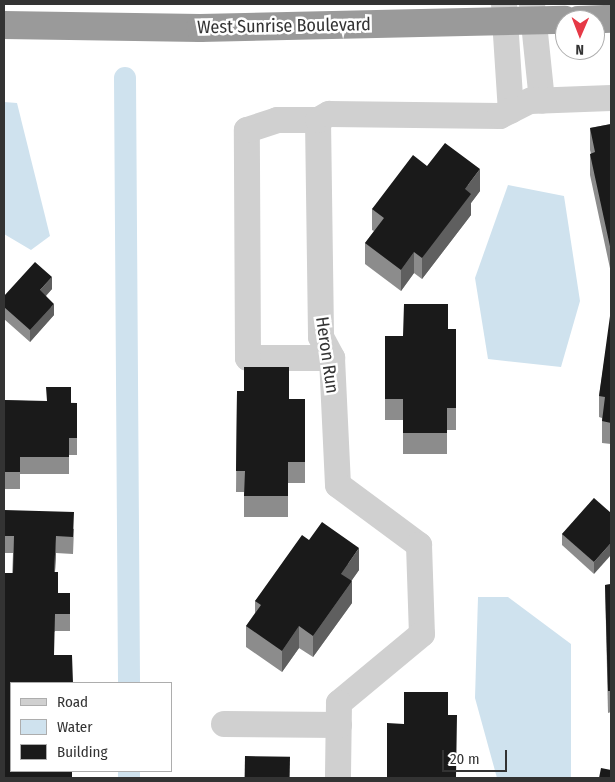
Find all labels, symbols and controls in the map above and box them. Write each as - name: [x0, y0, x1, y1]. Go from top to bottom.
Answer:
- north arrow: [555, 10, 605, 60]
- street label: West Sunrise Boulevard: [197, 14, 371, 38]
- text: N: [575, 41, 584, 58]
- street label: Heron Run: [311, 315, 343, 395]
- legend: [10, 682, 172, 772]
- text: Road: [57, 693, 88, 711]
- text: Water: [57, 718, 92, 736]
- scale bar: [445, 740, 510, 772]
- text: Building: [57, 743, 108, 761]
- text: 20 m: [450, 750, 480, 768]

